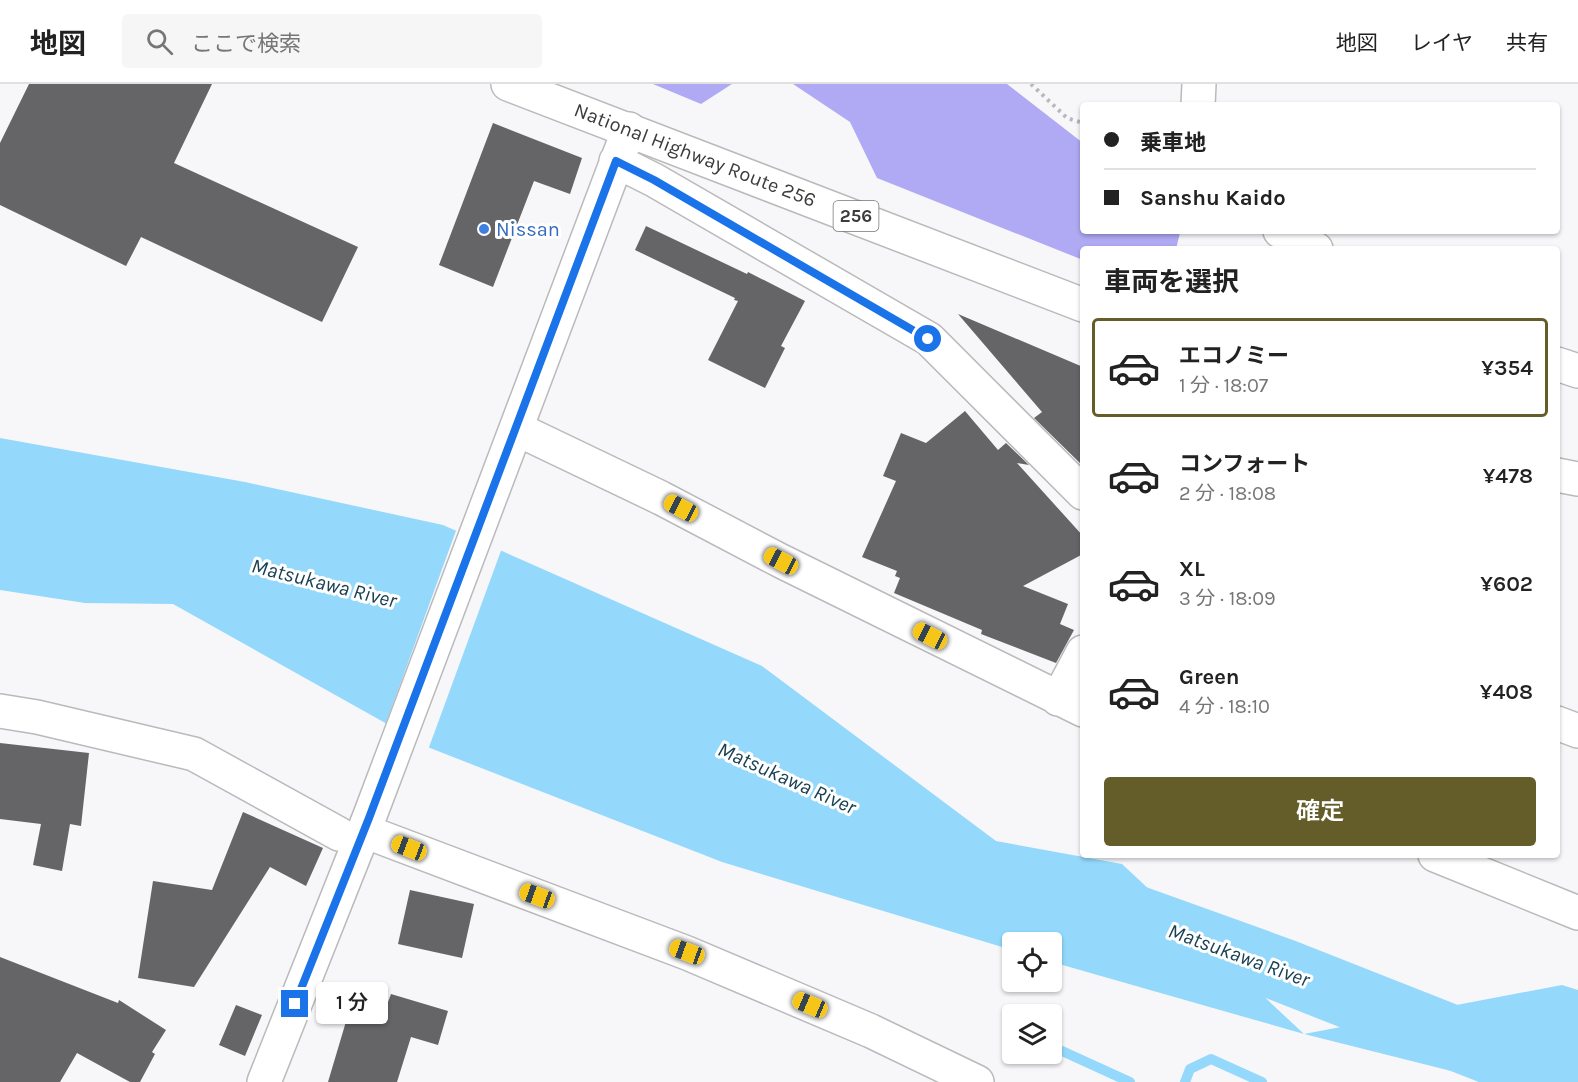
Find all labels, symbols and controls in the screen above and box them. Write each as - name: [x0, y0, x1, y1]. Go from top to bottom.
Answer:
- search box: [122, 14, 542, 68]
- icon: search: [143, 25, 176, 58]
- text: 地図: [30, 27, 86, 60]
- text: ここで検索: [191, 31, 301, 57]
- text: 地図: [1336, 31, 1378, 55]
- text: レイヤ: [1411, 31, 1473, 55]
- text: 共有: [1506, 31, 1548, 55]
- street label: National Highway Route 256: [571, 98, 819, 212]
- text: 乗車地: [1140, 130, 1206, 156]
- text: Sanshu Kaido: [1140, 185, 1286, 211]
- road number: 256: [834, 201, 878, 231]
- place label: Nissan: [496, 218, 560, 241]
- marker: Nissan: [477, 222, 491, 236]
- text: 車両を選択: [1104, 266, 1239, 298]
- route start: [914, 325, 941, 352]
- icon: car: [1107, 341, 1161, 395]
- text: エコノミー: [1179, 343, 1289, 369]
- text: ¥354: [1481, 355, 1533, 381]
- text: 1 分 · 18:07: [1179, 374, 1268, 397]
- icon: car: [1107, 449, 1161, 503]
- text: コンフォート: [1179, 451, 1310, 477]
- text: ¥478: [1483, 463, 1533, 489]
- text: 2 分 · 18:08: [1179, 482, 1276, 505]
- car: [661, 492, 701, 524]
- car: [761, 545, 801, 577]
- water label: Matsukawa River: [249, 553, 400, 613]
- text: XL: [1179, 556, 1205, 582]
- icon: car: [1107, 557, 1161, 611]
- text: ¥602: [1480, 571, 1533, 597]
- text: 3 分 · 18:09: [1179, 587, 1276, 610]
- car: [910, 620, 950, 652]
- text: Green: [1179, 664, 1240, 690]
- icon: car: [1107, 665, 1161, 719]
- text: ¥408: [1480, 679, 1533, 705]
- text: 4 分 · 18:10: [1179, 695, 1270, 718]
- water label: Matsukawa River: [714, 737, 861, 820]
- button: 確定: [1104, 777, 1536, 846]
- car: [389, 833, 429, 863]
- car: [517, 881, 557, 911]
- water label: Matsukawa River: [1165, 918, 1314, 992]
- map controls: [1002, 932, 1062, 1064]
- button: locate: [1002, 932, 1062, 992]
- car: [667, 937, 707, 967]
- callout: 1 分: [316, 983, 388, 1025]
- route end: [281, 990, 308, 1017]
- car: [790, 990, 830, 1020]
- text: 1 分: [336, 991, 368, 1014]
- button: layers: [1002, 1004, 1062, 1064]

